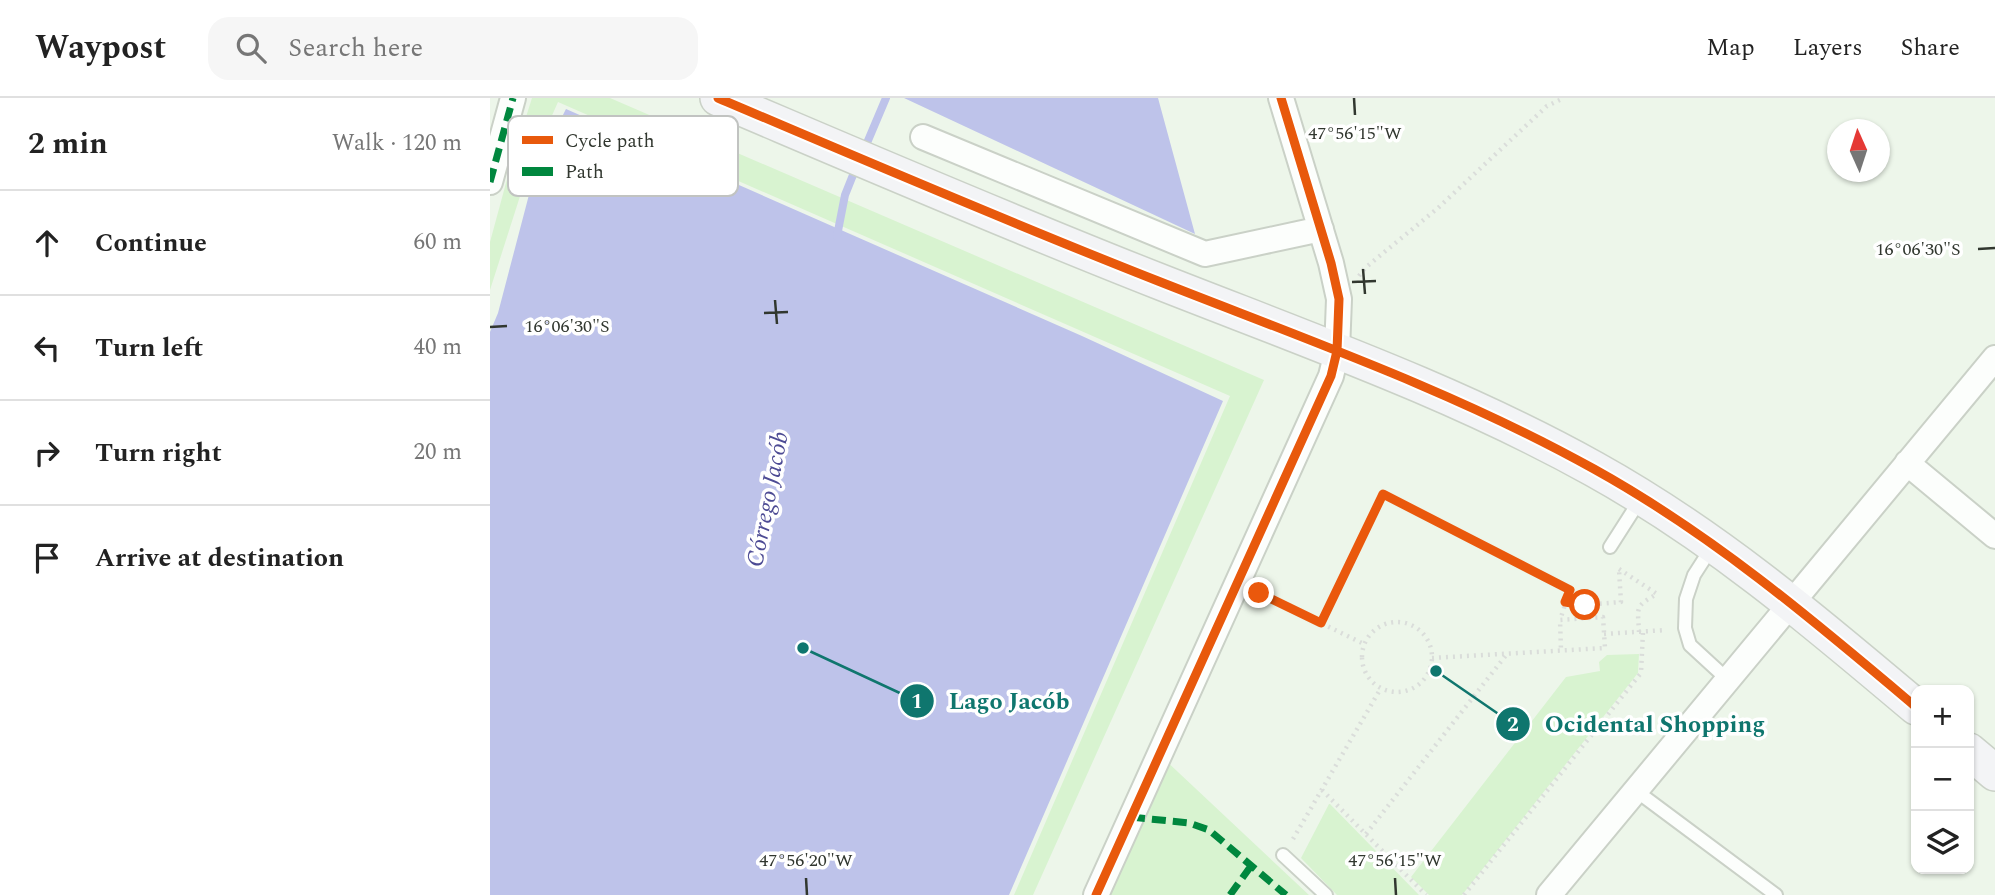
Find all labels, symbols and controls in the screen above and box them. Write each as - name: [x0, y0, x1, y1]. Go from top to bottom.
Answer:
- search box: [208, 17, 698, 80]
- text: Waypost: [35, 23, 166, 73]
- text: Search here: [288, 28, 423, 68]
- icon: search: [232, 29, 270, 67]
- text: Map: [1706, 30, 1755, 66]
- text: Layers: [1793, 30, 1863, 66]
- text: Share: [1901, 30, 1960, 66]
- legend: [508, 116, 738, 196]
- north arrow: [1827, 119, 1890, 182]
- text: 47°56'15"W: [1308, 120, 1402, 147]
- text: 2 min: [28, 121, 108, 167]
- text: Walk · 120 m: [332, 126, 462, 161]
- text: Cycle path: [565, 127, 655, 156]
- text: Path: [565, 158, 604, 187]
- text: Continue: [95, 223, 207, 263]
- icon: ahead: [28, 224, 66, 262]
- text: 60 m: [413, 225, 462, 260]
- text: 16°06'30"S: [1875, 236, 1961, 263]
- text: 16°06'30"S: [524, 313, 610, 340]
- text: Turn left: [95, 328, 203, 368]
- icon: left: [28, 329, 66, 367]
- text: 40 m: [413, 330, 462, 365]
- water label: Córrego Jacób: [737, 428, 799, 570]
- text: Turn right: [95, 433, 222, 473]
- icon: right: [28, 434, 66, 472]
- text: 20 m: [413, 435, 462, 470]
- text: Arrive at destination: [95, 538, 344, 578]
- icon: arrive: [28, 539, 66, 577]
- route end: [1243, 577, 1274, 608]
- route start: [1569, 589, 1600, 620]
- callout: Lago Jacób: [900, 679, 1083, 724]
- text: Lago Jacób: [949, 684, 1069, 720]
- map controls: [1911, 685, 1974, 874]
- button: +: [1911, 685, 1974, 748]
- text: 1: [911, 686, 923, 718]
- callout: Ocidental Shopping: [1496, 701, 1780, 746]
- text: Ocidental Shopping: [1545, 707, 1765, 743]
- text: 2: [1507, 709, 1519, 741]
- button: −: [1911, 748, 1974, 811]
- button: layers: [1911, 811, 1974, 874]
- text: 47°56'20"W: [759, 847, 853, 874]
- text: 47°56'15"W: [1348, 847, 1442, 874]

